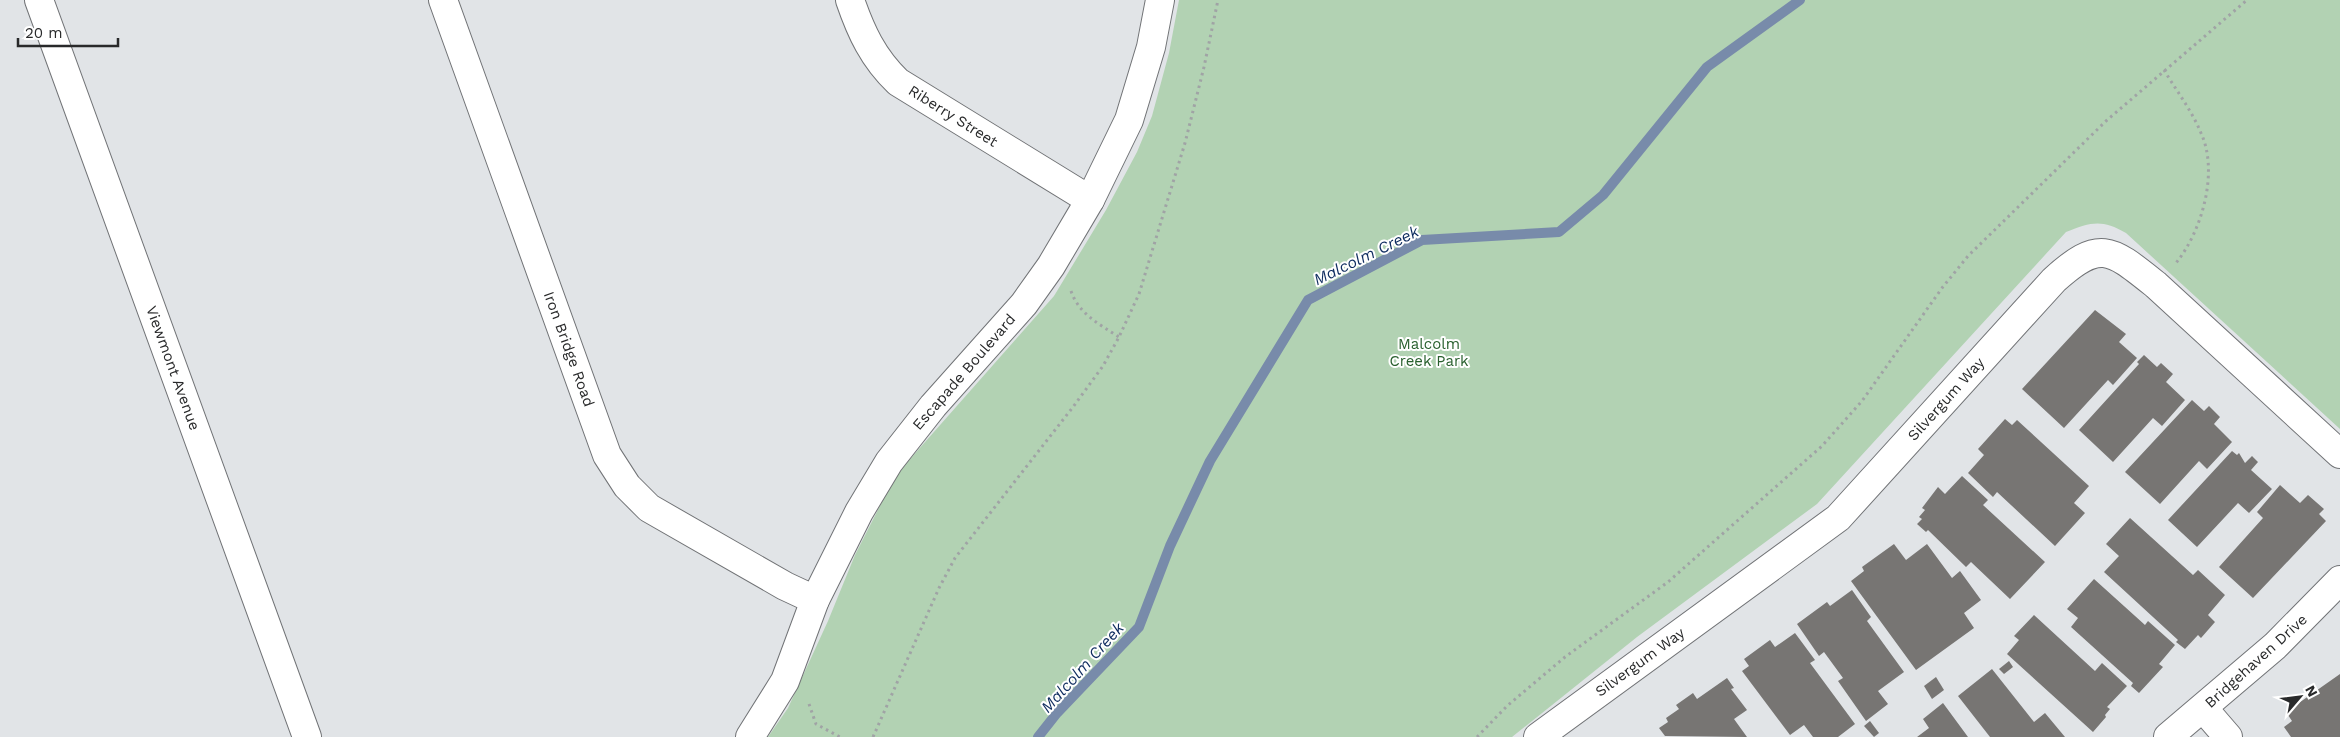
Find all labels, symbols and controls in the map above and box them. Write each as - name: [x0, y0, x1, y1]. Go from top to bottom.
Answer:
- scale bar: [18, 15, 118, 47]
- text: 20 m: [25, 24, 63, 42]
- street label: Riberry Street: [905, 81, 1002, 151]
- water label: Malcolm Creek: [1311, 221, 1423, 289]
- street label: Iron Bridge Road: [540, 289, 598, 409]
- street label: Viewmont Avenue: [142, 303, 204, 433]
- street label: Escapade Boulevard: [909, 310, 1019, 434]
- park label: Malcolm Creek Park: [1389, 335, 1469, 370]
- street label: Silvergum Way: [1904, 353, 1988, 444]
- street label: Bridgehaven Drive: [2201, 610, 2311, 712]
- water label: Malcolm Creek: [1037, 617, 1129, 716]
- street label: Silvergum Way: [1592, 623, 1688, 700]
- north arrow: [2275, 672, 2325, 722]
- text: N: [2302, 683, 2321, 699]

